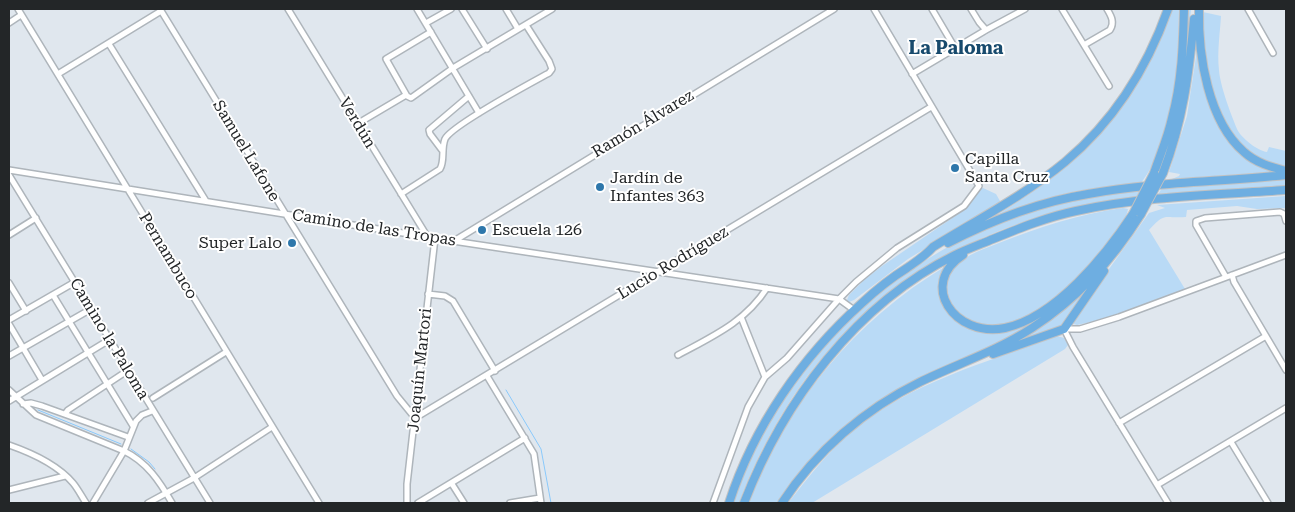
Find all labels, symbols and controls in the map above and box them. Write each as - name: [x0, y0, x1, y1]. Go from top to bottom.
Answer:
- district label: La Paloma: [909, 38, 1003, 60]
- street label: Ramón Álvarez: [589, 86, 697, 162]
- street label: Verdún: [334, 94, 380, 152]
- street label: Samuel Lafone: [208, 97, 284, 205]
- place label: Capilla Santa Cruz: [965, 149, 1048, 187]
- marker: Capilla Santa Cruz: [949, 162, 961, 174]
- place label: Jardín de Infantes 363: [610, 168, 704, 206]
- marker: Jardín de Infantes 363: [594, 181, 606, 193]
- street label: Camino de las Tropas: [291, 206, 457, 250]
- street label: Pernambuco: [135, 209, 201, 303]
- place label: Escuela 126: [492, 220, 582, 240]
- street label: Lucio Rodríguez: [614, 222, 732, 304]
- marker: Escuela 126: [476, 224, 488, 236]
- place label: Super Lalo: [199, 233, 282, 253]
- marker: Super Lalo: [286, 237, 298, 249]
- street label: Camino la Paloma: [65, 275, 153, 403]
- street label: Joaquín Martori: [404, 307, 436, 433]

